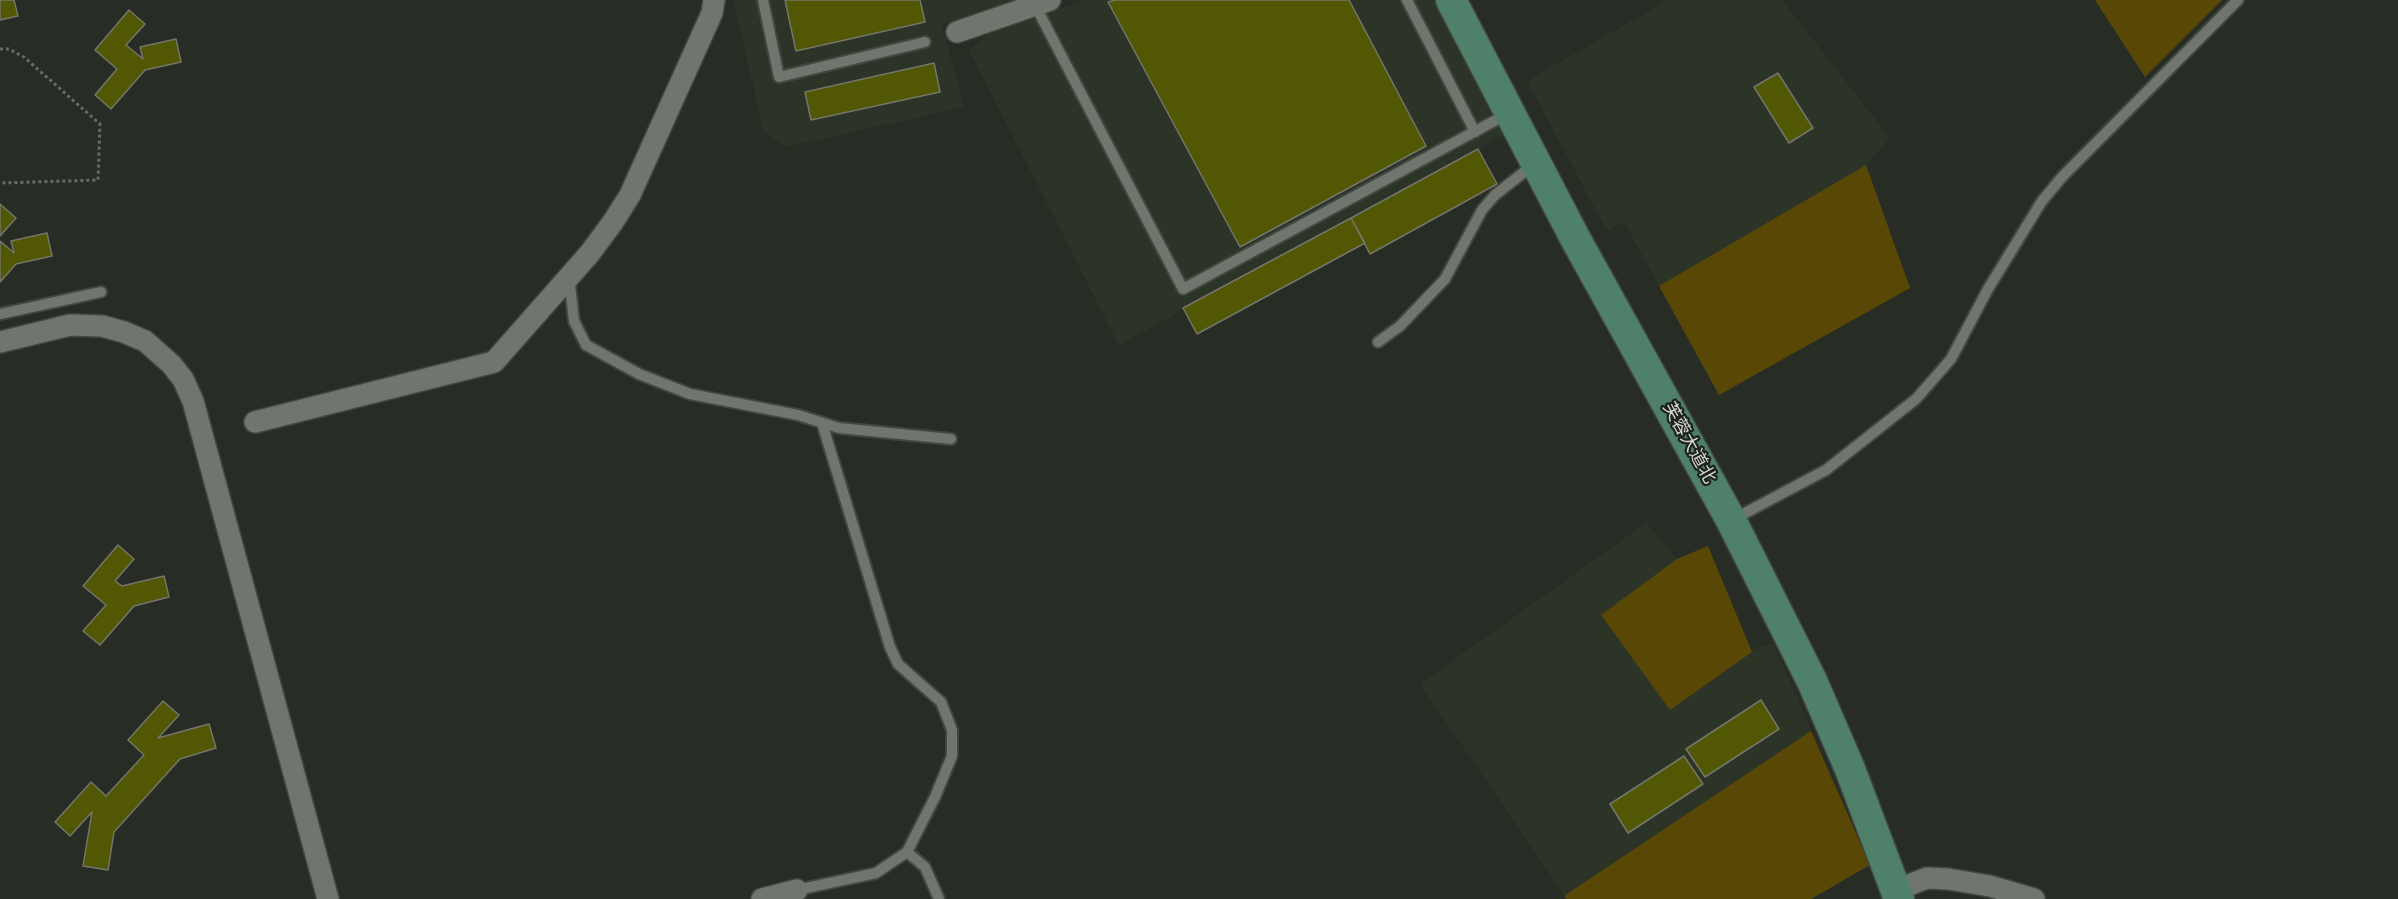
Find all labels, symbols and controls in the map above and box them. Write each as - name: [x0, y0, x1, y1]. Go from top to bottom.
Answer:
- street label: 芙蓉大道北: [1658, 398, 1720, 488]

